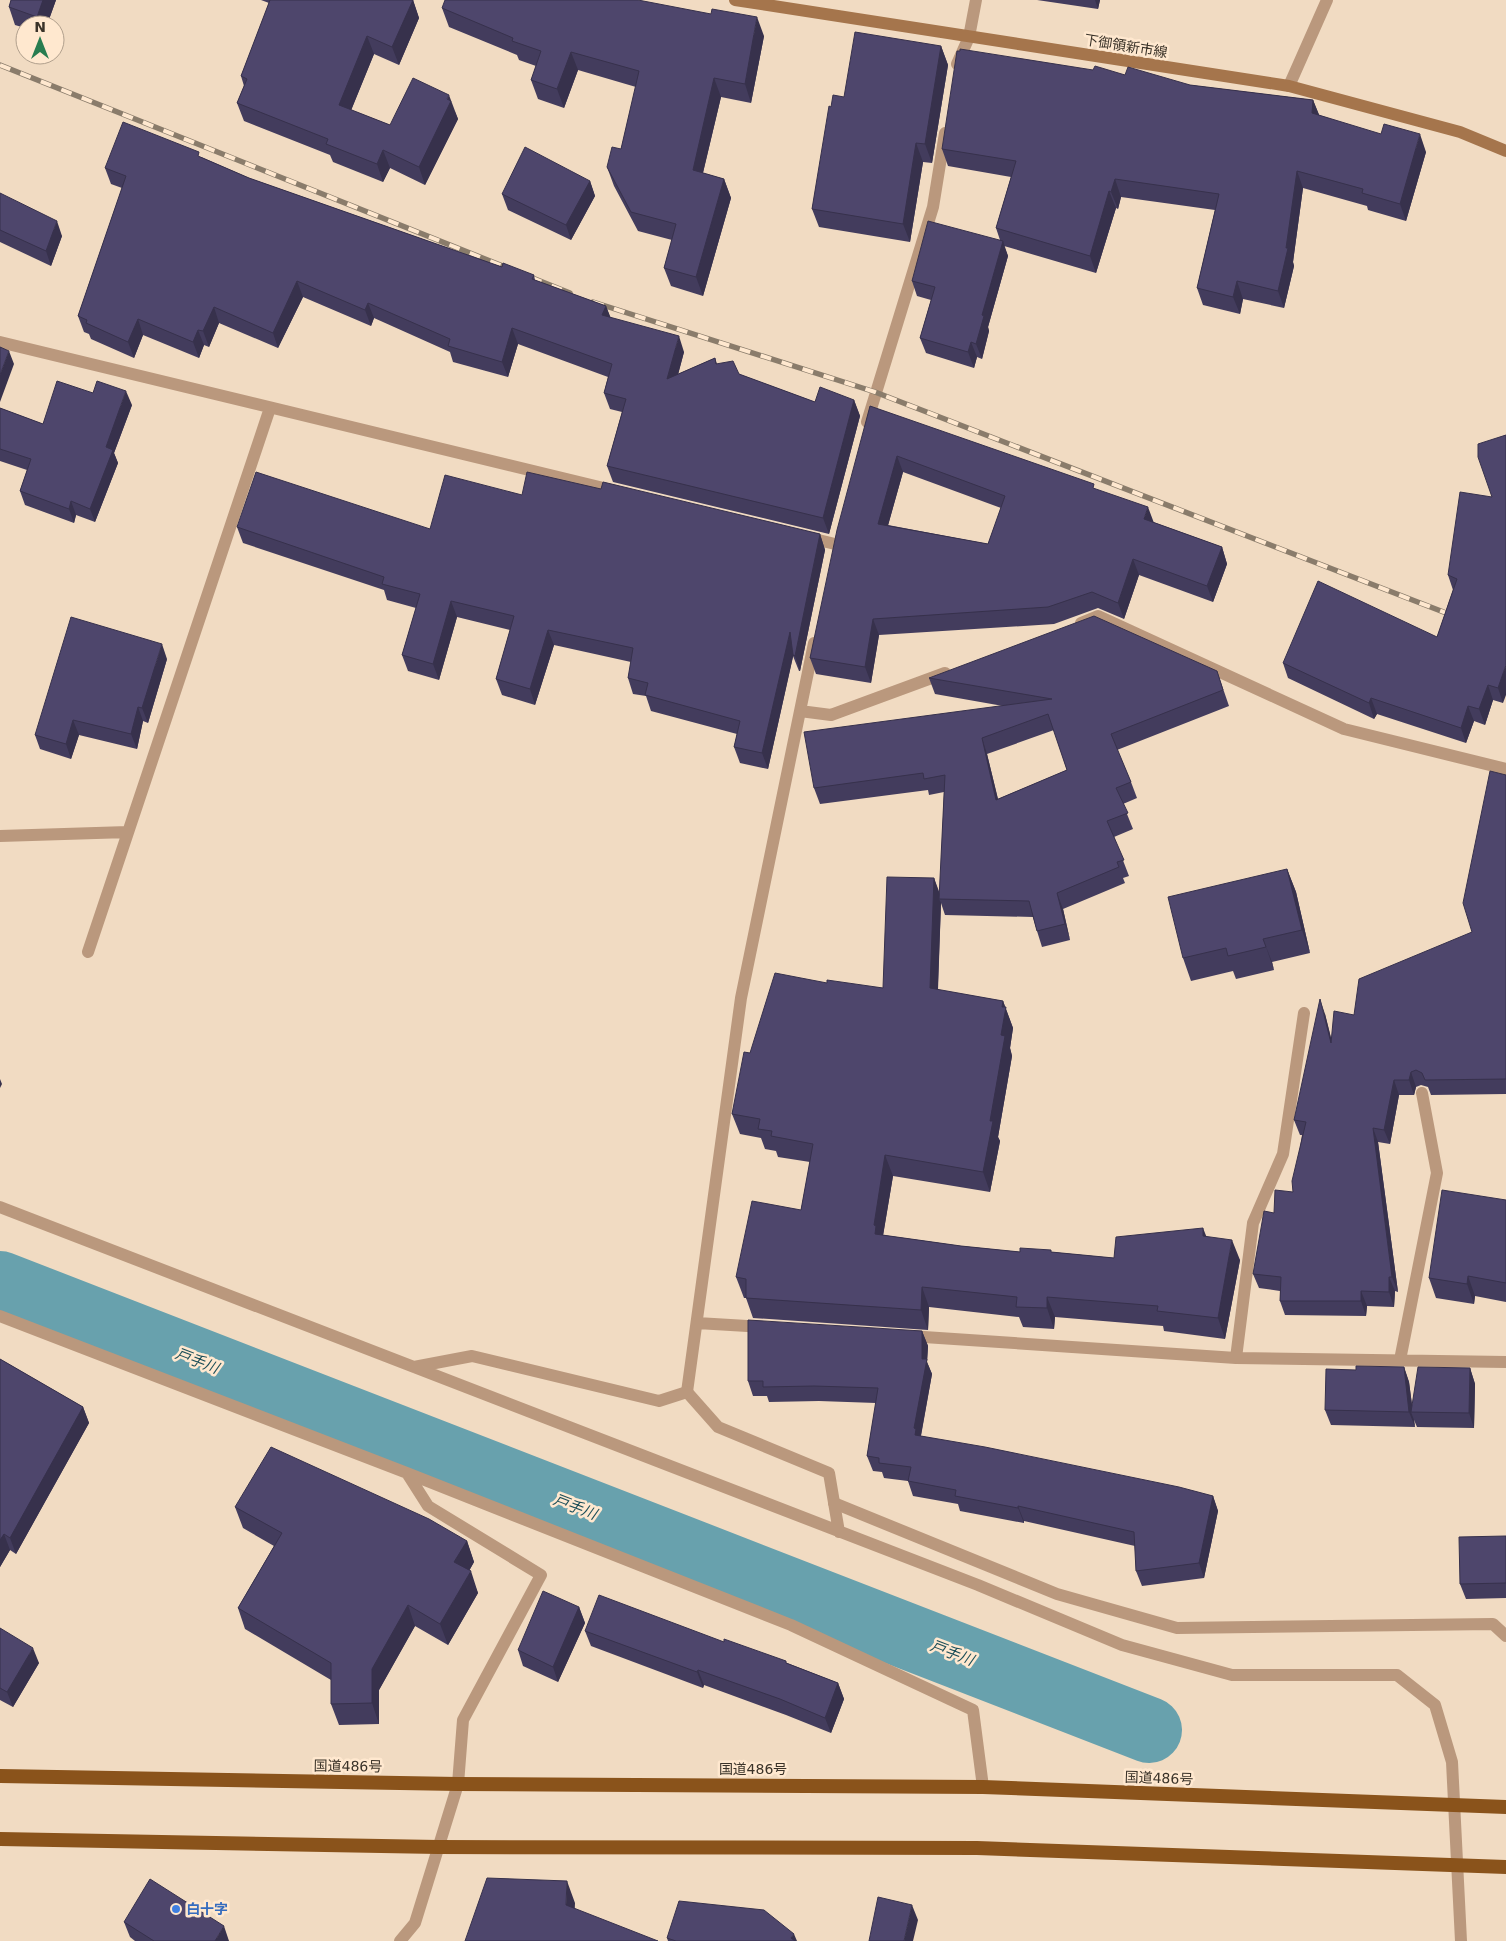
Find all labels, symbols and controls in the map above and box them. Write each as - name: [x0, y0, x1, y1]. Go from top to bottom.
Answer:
- north arrow: [15, 15, 65, 65]
- text: N: [34, 19, 46, 35]
- street label: 下御領新市線: [1083, 32, 1169, 60]
- water label: 戸手川: [173, 1345, 223, 1378]
- water label: 戸手川: [551, 1491, 601, 1524]
- water label: 戸手川: [928, 1637, 978, 1670]
- street label: 国道486号: [313, 1757, 383, 1775]
- street label: 国道486号: [719, 1761, 787, 1777]
- street label: 国道486号: [1124, 1769, 1194, 1787]
- place label: 白十字: [186, 1901, 228, 1917]
- marker: 白十字: [170, 1903, 182, 1915]

